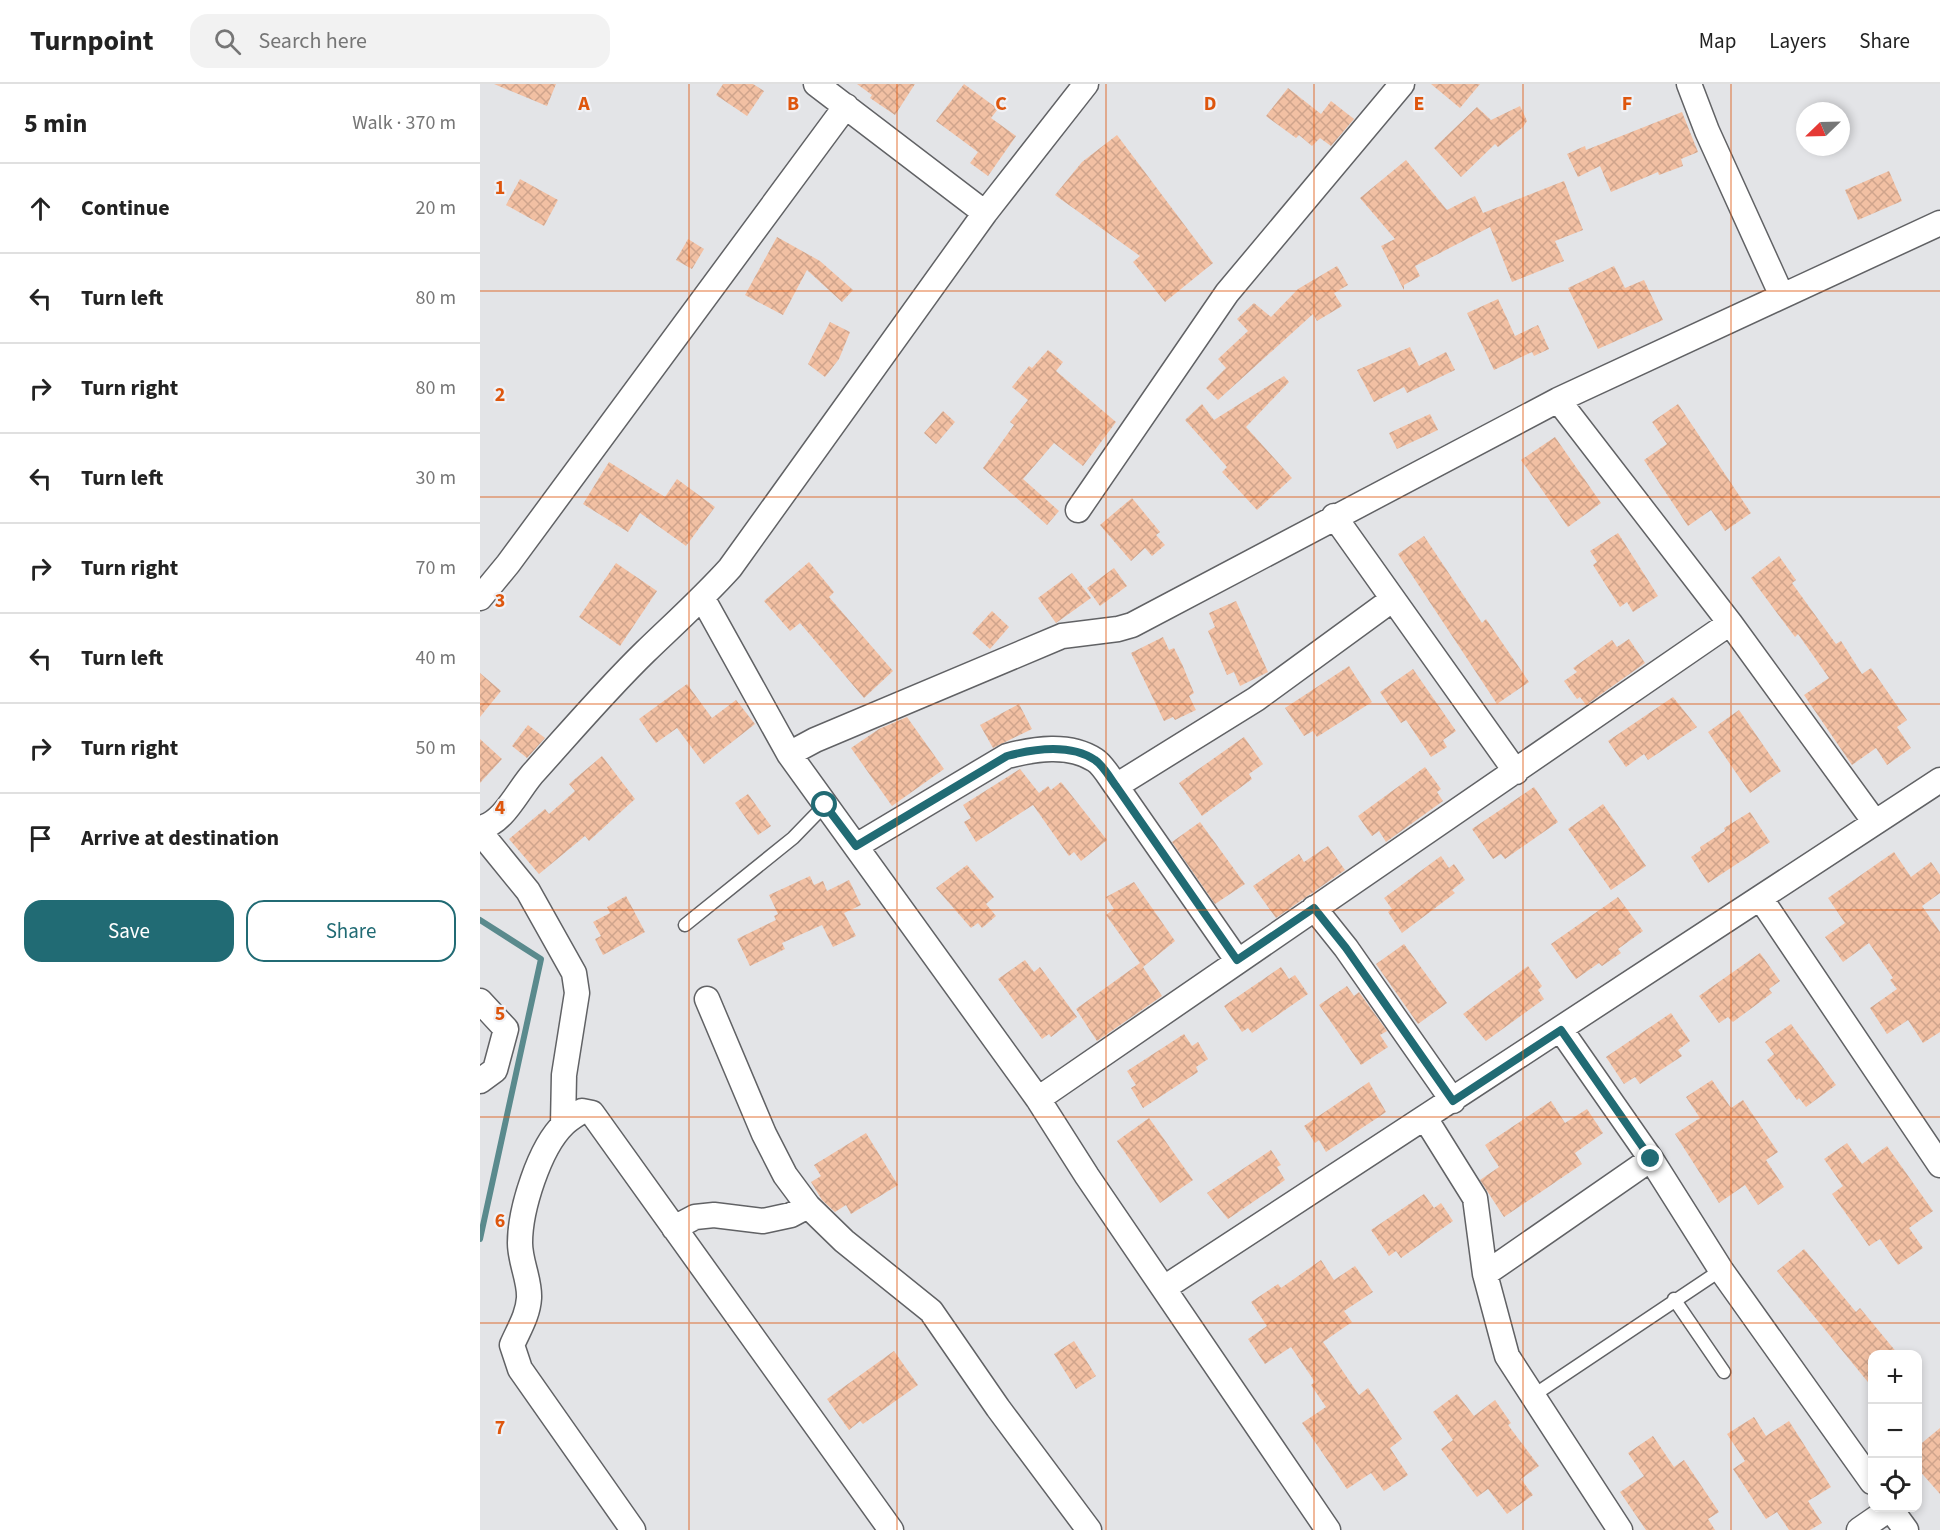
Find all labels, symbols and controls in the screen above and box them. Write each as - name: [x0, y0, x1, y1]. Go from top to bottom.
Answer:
- search box: [190, 14, 610, 68]
- text: Turnpoint: [30, 21, 154, 61]
- icon: search: [211, 25, 244, 58]
- text: Search here: [259, 25, 367, 57]
- text: Map: [1699, 26, 1736, 56]
- text: Layers: [1769, 26, 1826, 56]
- text: Share: [1859, 26, 1910, 56]
- text: A: [577, 90, 590, 118]
- text: B: [787, 90, 799, 118]
- text: C: [995, 90, 1007, 118]
- text: D: [1204, 90, 1216, 118]
- text: E: [1414, 90, 1424, 118]
- text: F: [1622, 90, 1632, 118]
- north arrow: [1796, 102, 1850, 156]
- text: 5 min: [24, 105, 87, 142]
- text: Walk · 370 m: [352, 109, 456, 137]
- text: 1: [495, 174, 505, 202]
- icon: ahead: [24, 192, 57, 225]
- text: Continue: [81, 192, 170, 224]
- text: 20 m: [416, 194, 456, 222]
- icon: left: [24, 282, 57, 315]
- text: Turn left: [81, 282, 163, 314]
- text: 80 m: [416, 284, 456, 312]
- icon: right: [24, 372, 57, 405]
- text: Turn right: [81, 372, 178, 404]
- text: 80 m: [416, 374, 456, 402]
- text: 2: [495, 381, 505, 409]
- icon: left: [24, 462, 57, 495]
- text: Turn left: [81, 462, 163, 494]
- text: 30 m: [416, 464, 456, 492]
- icon: right: [24, 552, 57, 585]
- text: Turn right: [81, 552, 178, 584]
- text: 70 m: [416, 554, 456, 582]
- text: 3: [495, 587, 505, 615]
- icon: left: [24, 642, 57, 675]
- text: Turn left: [81, 642, 163, 674]
- text: 40 m: [416, 644, 456, 672]
- icon: right: [24, 732, 57, 765]
- text: Turn right: [81, 732, 178, 764]
- text: 50 m: [416, 734, 456, 762]
- route start: [811, 791, 837, 817]
- text: 4: [495, 794, 506, 822]
- icon: arrive: [24, 822, 57, 855]
- text: Arrive at destination: [81, 822, 279, 854]
- button: Save: [24, 900, 234, 962]
- button: Share: [246, 900, 456, 962]
- text: 5: [495, 1000, 505, 1028]
- route end: [1637, 1145, 1663, 1171]
- text: 6: [495, 1207, 505, 1235]
- map controls: [1868, 1350, 1922, 1512]
- button: +: [1868, 1350, 1922, 1404]
- button: −: [1868, 1404, 1922, 1458]
- text: 7: [495, 1414, 505, 1442]
- button: locate: [1868, 1458, 1922, 1512]

